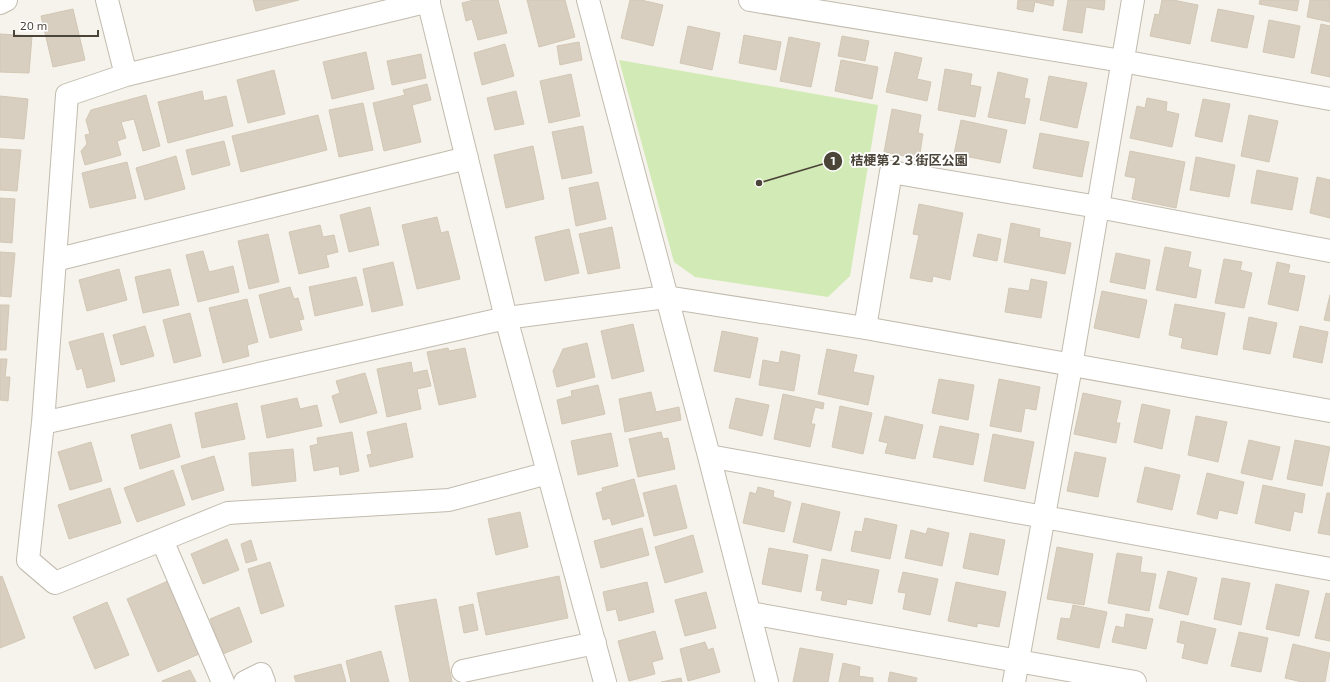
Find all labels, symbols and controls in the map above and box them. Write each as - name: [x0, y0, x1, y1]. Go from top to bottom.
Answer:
- scale bar: [14, 12, 98, 38]
- text: 20 m: [20, 18, 47, 32]
- callout: 桔梗第２３街区公園: [823, 148, 976, 173]
- text: 桔梗第２３街区公園: [850, 152, 968, 168]
- text: 1: [830, 153, 836, 167]

